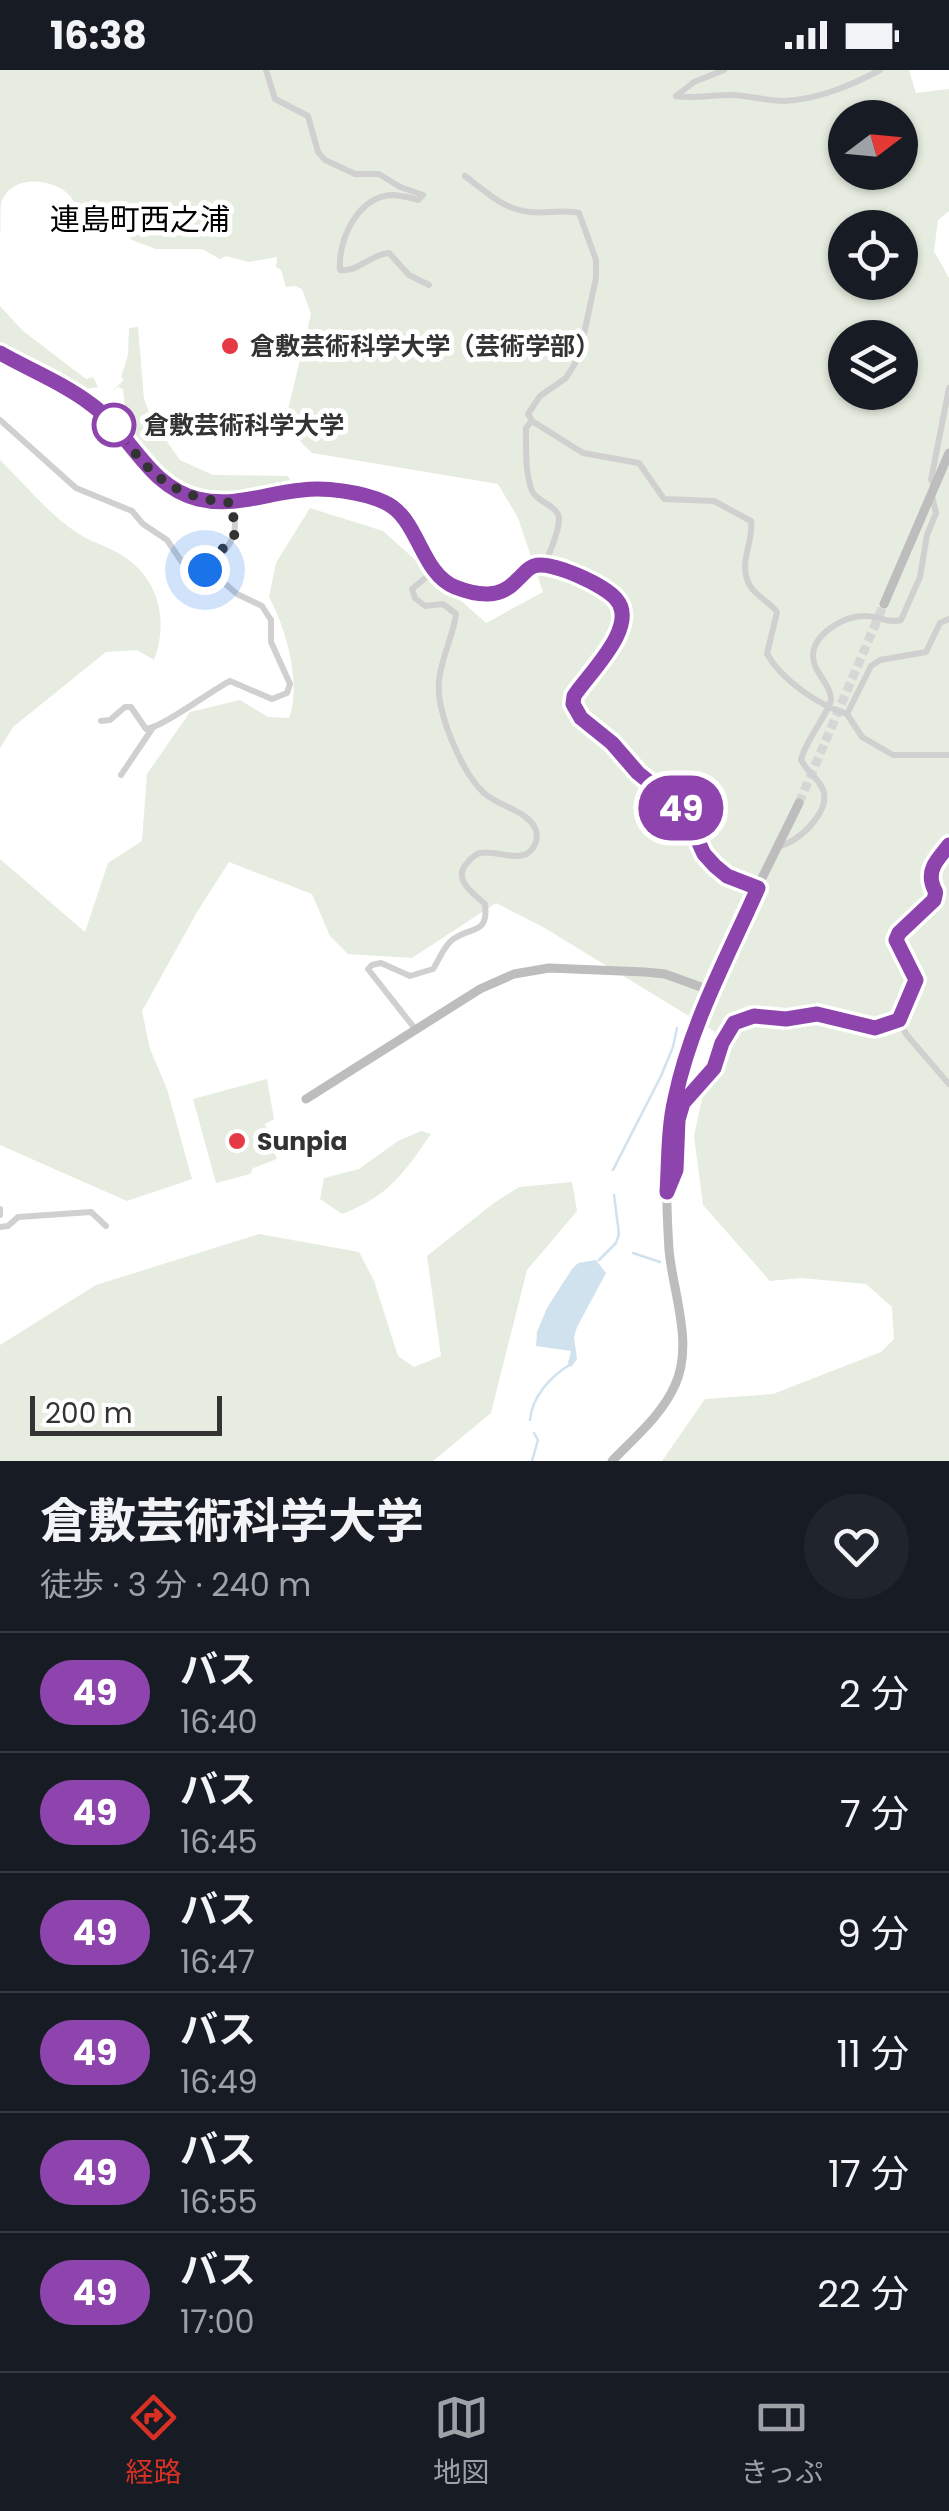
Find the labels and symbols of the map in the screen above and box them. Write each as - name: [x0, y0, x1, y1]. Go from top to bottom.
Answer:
- north arrow: [828, 100, 918, 190]
- district label: 連島町西之浦: [50, 198, 230, 241]
- place label: 倉敷芸術科学大学（芸術学部）: [250, 329, 600, 364]
- marker: 倉敷芸術科学大学（芸術学部）: [219, 335, 241, 357]
- marker: 倉敷芸術科学大学: [93, 404, 135, 446]
- place label: 倉敷芸術科学大学: [144, 408, 344, 443]
- your location: [180, 545, 230, 595]
- line badge: 49: [636, 776, 726, 840]
- place label: Sunpia: [257, 1124, 347, 1159]
- marker: Sunpia: [226, 1130, 248, 1152]
- scale bar: [30, 1391, 222, 1436]

